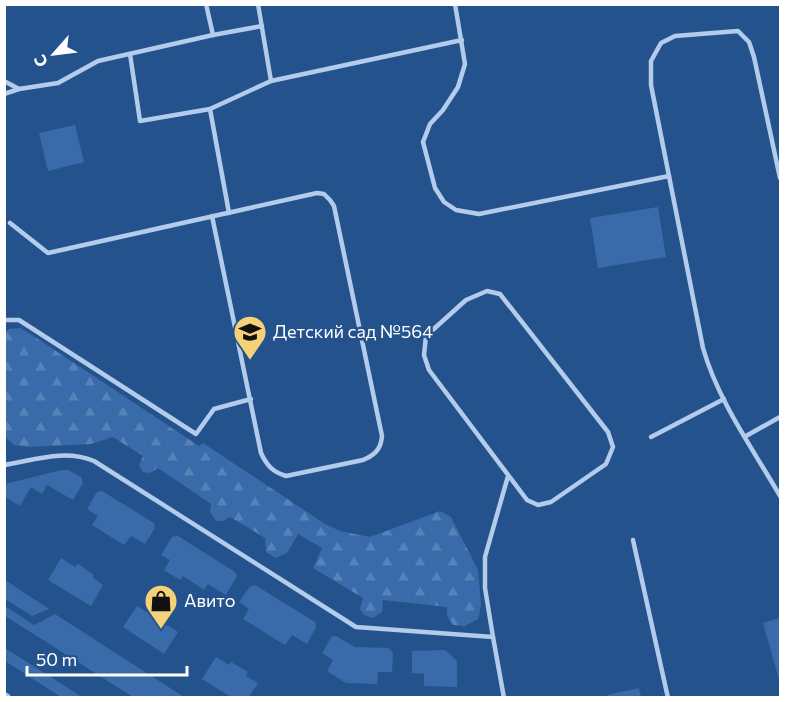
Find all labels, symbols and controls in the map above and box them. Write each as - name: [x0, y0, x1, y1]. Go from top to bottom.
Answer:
- north arrow: [24, 24, 84, 84]
- text: С: [29, 52, 51, 71]
- school or university icon: Детский сад №564: [232, 314, 268, 361]
- place label: Детский сад №564: [273, 320, 433, 342]
- shop icon: Авито: [143, 583, 179, 630]
- place label: Авито: [184, 589, 235, 611]
- scale bar: [27, 639, 188, 677]
- text: 50 m: [36, 648, 77, 670]

